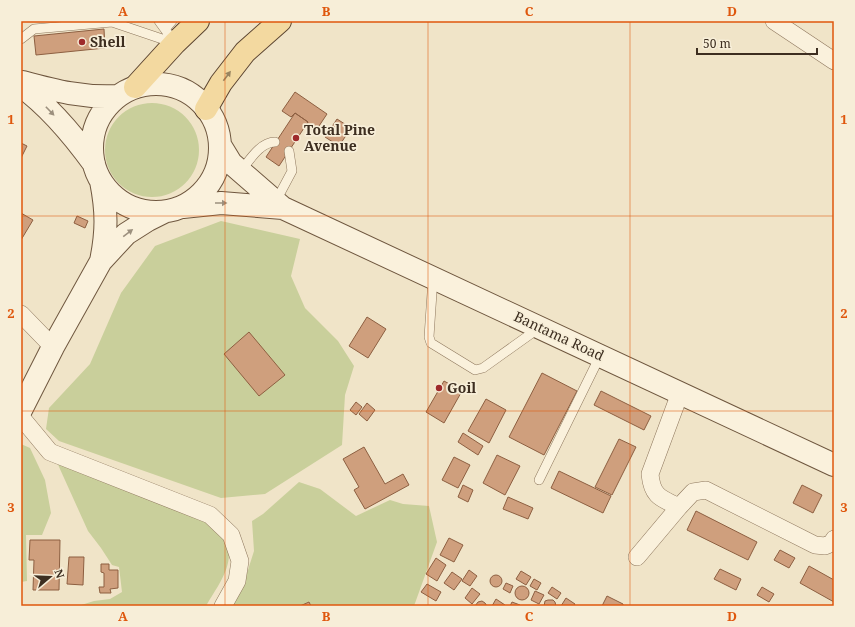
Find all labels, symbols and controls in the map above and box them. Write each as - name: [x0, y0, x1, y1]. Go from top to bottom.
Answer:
- text: A: [118, 2, 128, 20]
- text: B: [322, 2, 331, 20]
- text: C: [525, 2, 534, 20]
- text: D: [727, 2, 737, 20]
- scale bar: [697, 30, 817, 56]
- place label: Shell: [90, 32, 125, 51]
- text: 50 m: [703, 35, 731, 52]
- marker: Shell: [77, 37, 87, 47]
- one-way arrow: [223, 70, 231, 81]
- one-way arrow: [45, 106, 55, 116]
- text: 1: [7, 110, 15, 128]
- text: 1: [840, 110, 848, 128]
- place label: Total Pine Avenue: [304, 120, 375, 155]
- marker: Total Pine Avenue: [291, 133, 301, 143]
- one-way arrow: [215, 200, 228, 206]
- one-way arrow: [122, 229, 133, 237]
- text: 2: [7, 304, 15, 322]
- text: 2: [840, 304, 848, 322]
- street label: Bantama Road: [511, 306, 608, 365]
- place label: Goil: [447, 378, 476, 397]
- marker: Goil: [434, 383, 444, 393]
- text: 3: [7, 498, 15, 516]
- text: 3: [840, 498, 848, 516]
- north arrow: [30, 557, 70, 597]
- text: N: [51, 567, 69, 580]
- text: A: [118, 607, 128, 625]
- text: B: [322, 607, 331, 625]
- text: C: [525, 607, 534, 625]
- text: D: [727, 607, 737, 625]

